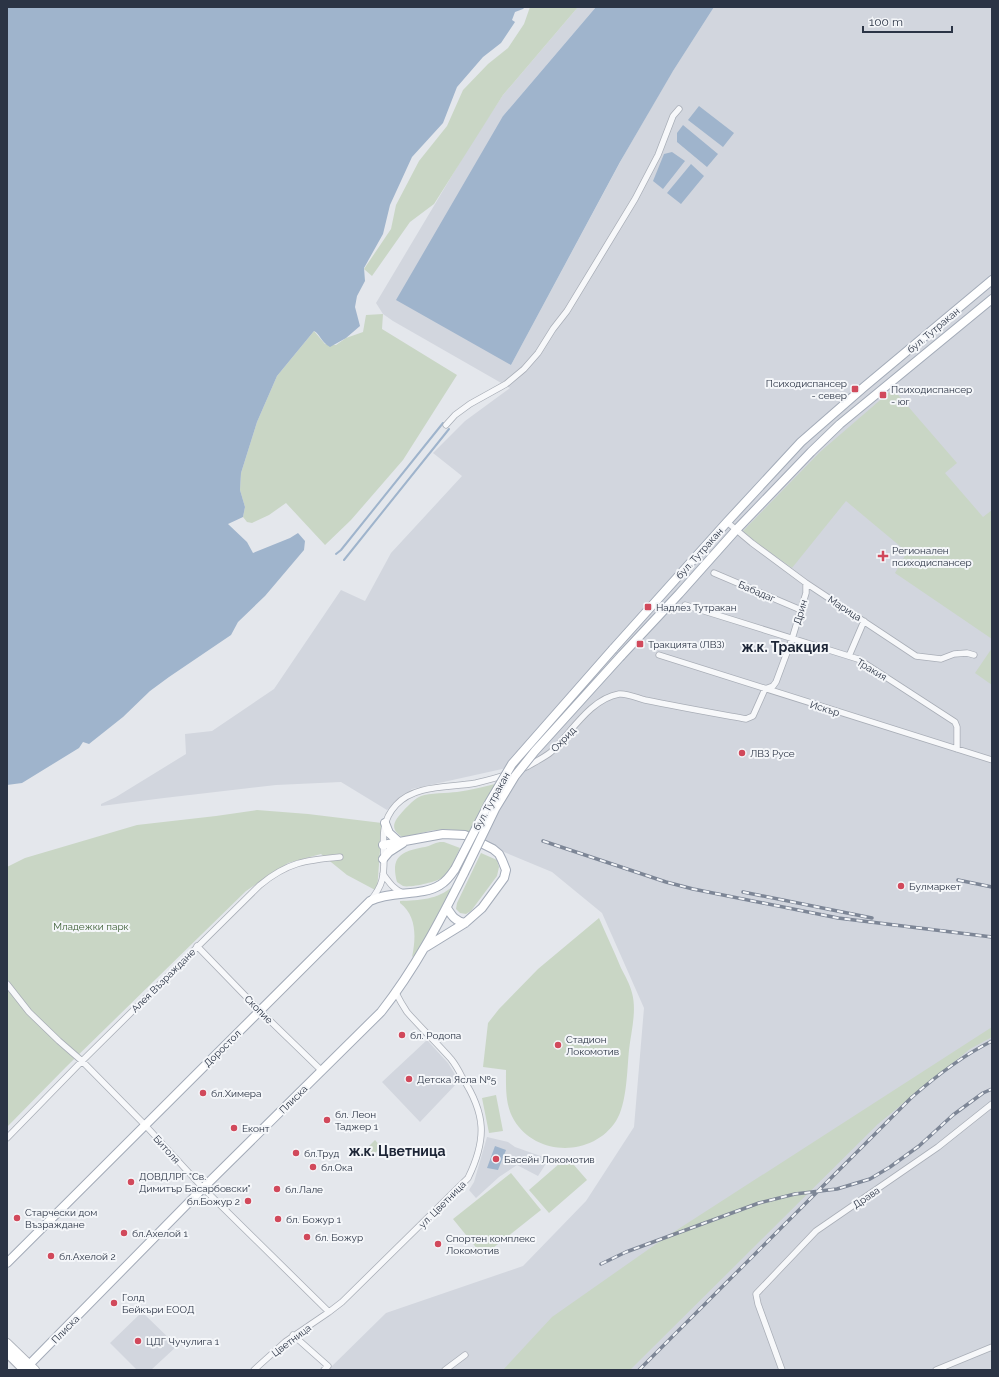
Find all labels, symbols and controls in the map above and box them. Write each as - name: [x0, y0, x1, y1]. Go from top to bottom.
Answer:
- scale bar: [863, 8, 952, 34]
- text: 100 m: [869, 15, 903, 29]
- street label: бул. Тутракан: [905, 305, 962, 355]
- place label: Психодиспансер - север: [766, 378, 847, 401]
- marker: Психодиспансер - север: [850, 384, 860, 394]
- place label: Психодиспансер - юг: [891, 384, 972, 407]
- marker: Психодиспансер - юг: [878, 390, 888, 400]
- street label: бул. Тутракан: [674, 525, 725, 581]
- place label: Регионален психодиспансер: [892, 545, 972, 568]
- marker: Регионален психодиспансер: [877, 550, 889, 562]
- street label: Бабадаг: [737, 579, 777, 604]
- street label: Марица: [826, 594, 863, 623]
- street label: Дрин: [791, 598, 810, 626]
- marker: Надлез Тутракан: [643, 602, 653, 612]
- place label: Надлез Тутракан: [656, 602, 737, 613]
- marker: Тракцията (ЛВЗ): [635, 639, 645, 649]
- place label: Тракцията (ЛВЗ): [648, 639, 725, 650]
- district label: ж.к. Тракция: [741, 639, 829, 655]
- street label: Тракия: [855, 656, 889, 683]
- street label: Искър: [809, 699, 841, 718]
- street label: Охрид: [549, 724, 578, 754]
- marker: ЛВЗ Русе: [737, 748, 747, 758]
- place label: ЛВЗ Русе: [750, 748, 795, 759]
- street label: бул. Тутракан: [471, 770, 512, 832]
- marker: Булмаркет: [896, 881, 906, 891]
- place label: Булмаркет: [909, 881, 961, 892]
- park label: Младежки парк: [53, 921, 129, 932]
- street label: Алея Възраждане: [129, 946, 198, 1015]
- street label: Скопие: [242, 993, 275, 1026]
- street label: Доростол: [202, 1028, 243, 1069]
- marker: бл. Родопа: [397, 1030, 407, 1040]
- place label: бл. Родопа: [410, 1030, 461, 1041]
- place label: Стадион Локомотив: [566, 1034, 619, 1057]
- marker: Стадион Локомотив: [553, 1040, 563, 1050]
- marker: Детска Ясла №5: [404, 1074, 414, 1084]
- place label: Детска Ясла №5: [417, 1074, 497, 1085]
- street label: Плиска: [277, 1083, 310, 1116]
- marker: бл.Химера: [198, 1088, 208, 1098]
- place label: бл.Химера: [211, 1088, 261, 1099]
- place label: бл. Леон Таджер 1: [335, 1109, 379, 1132]
- marker: бл. Леон Таджер 1: [322, 1115, 332, 1125]
- marker: Еконт: [229, 1123, 239, 1133]
- place label: Еконт: [242, 1123, 270, 1134]
- street label: Битоля: [151, 1133, 182, 1166]
- district label: ж.к. Цветница: [348, 1143, 446, 1159]
- marker: бл.Труд: [291, 1148, 301, 1158]
- place label: бл.Труд: [304, 1148, 340, 1159]
- marker: Басейн Локомотив: [491, 1154, 501, 1164]
- place label: Басейн Локомотив: [504, 1154, 595, 1165]
- marker: бл.Ока: [308, 1162, 318, 1172]
- place label: бл.Ока: [321, 1162, 353, 1173]
- place label: ДОВДЛРГ "Св. Димитър Басарбовски": [139, 1171, 251, 1194]
- marker: ДОВДЛРГ "Св. Димитър Басарбовски": [126, 1177, 136, 1187]
- street label: ул. Цветница: [417, 1179, 468, 1230]
- marker: бл.Лале: [272, 1184, 282, 1194]
- place label: бл.Лале: [285, 1184, 323, 1195]
- street label: Драва: [851, 1184, 882, 1210]
- place label: бл.Божур 2: [187, 1196, 240, 1207]
- marker: бл.Божур 2: [243, 1196, 253, 1206]
- place label: Старчески дом Възраждане: [25, 1207, 97, 1230]
- marker: Старчески дом Възраждане: [12, 1213, 22, 1223]
- marker: бл. Божур 1: [273, 1214, 283, 1224]
- place label: бл. Божур 1: [286, 1214, 342, 1225]
- marker: бл.Ахелой 1: [119, 1228, 129, 1238]
- place label: бл.Ахелой 1: [132, 1228, 188, 1239]
- marker: бл. Божур: [302, 1232, 312, 1242]
- place label: бл. Божур: [315, 1232, 363, 1243]
- place label: Спортен комплекс Локомотив: [446, 1233, 536, 1256]
- marker: Спортен комплекс Локомотив: [433, 1239, 443, 1249]
- marker: бл.Ахелой 2: [46, 1251, 56, 1261]
- place label: бл.Ахелой 2: [59, 1251, 116, 1262]
- place label: Голд Бейкъри ЕООД: [122, 1292, 195, 1315]
- marker: Голд Бейкъри ЕООД: [109, 1298, 119, 1308]
- street label: Плиска: [49, 1313, 81, 1346]
- street label: Цветница: [269, 1322, 313, 1359]
- marker: ЦДГ Чучулига 1: [133, 1336, 143, 1346]
- place label: ЦДГ Чучулига 1: [146, 1336, 220, 1347]

